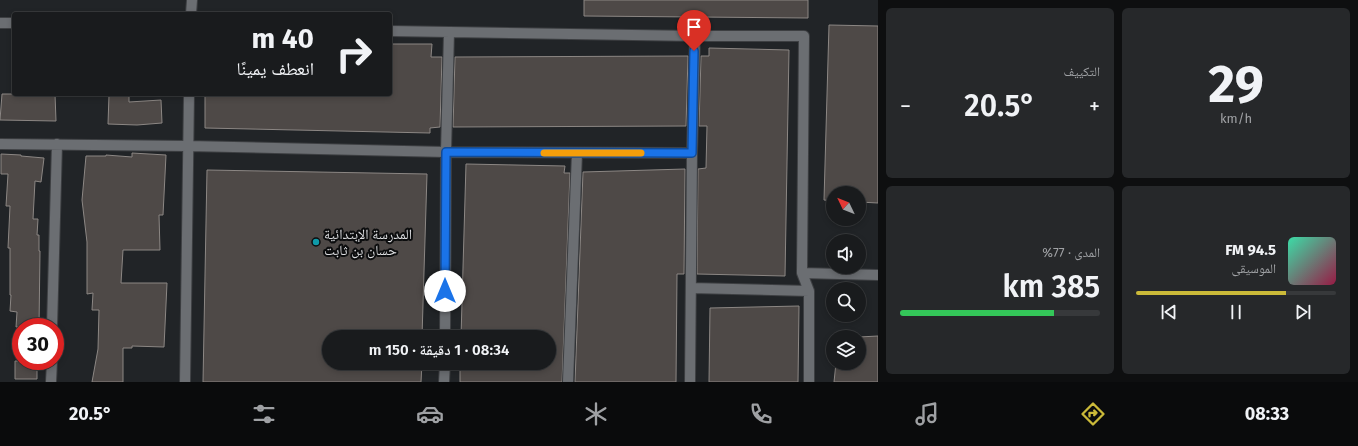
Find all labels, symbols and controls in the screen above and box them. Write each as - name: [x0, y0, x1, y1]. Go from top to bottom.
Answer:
- pin: [677, 10, 711, 51]
- icon: arrive: [683, 16, 705, 38]
- text: 40 m: [251, 22, 314, 55]
- icon: right: [328, 28, 380, 80]
- text: 29: [1208, 53, 1264, 116]
- text: انعطف يمينًا: [237, 58, 314, 80]
- text: التكييف: [1064, 64, 1100, 79]
- text: 20.5°: [964, 88, 1036, 124]
- text: −: [900, 93, 911, 120]
- text: +: [1089, 93, 1100, 120]
- text: km/h: [1220, 111, 1252, 126]
- north arrow: [826, 186, 866, 226]
- map controls: [826, 186, 866, 370]
- place label: المدرسة الإبتدائية حسان بن ثابت: [324, 226, 412, 259]
- button: sound: [826, 234, 866, 274]
- marker: المدرسة الإبتدائية حسان بن ثابت: [311, 237, 321, 247]
- text: 94.5 FM: [1225, 241, 1276, 259]
- text: المدى · 77%: [1042, 245, 1100, 260]
- text: الموسيقى: [1232, 261, 1276, 276]
- text: 385 km: [1002, 269, 1100, 305]
- position arrow: [424, 270, 466, 312]
- button: search: [826, 282, 866, 322]
- icon: previous: [1158, 301, 1180, 323]
- icon: pause: [1225, 301, 1247, 323]
- icon: next: [1292, 301, 1314, 323]
- speed limit sign: 30: [12, 318, 64, 370]
- button: layers: [826, 330, 866, 370]
- text: 08:34 · 1 دقيقة · 150 m: [369, 341, 509, 359]
- icon: filters: [250, 400, 278, 428]
- icon: car: [416, 400, 444, 428]
- icon: climate: [582, 400, 610, 428]
- icon: phone: [747, 400, 775, 428]
- icon: music: [913, 400, 941, 428]
- icon: directions: [1079, 400, 1107, 428]
- text: 20.5°: [69, 403, 112, 425]
- text: 08:33: [1245, 403, 1289, 425]

